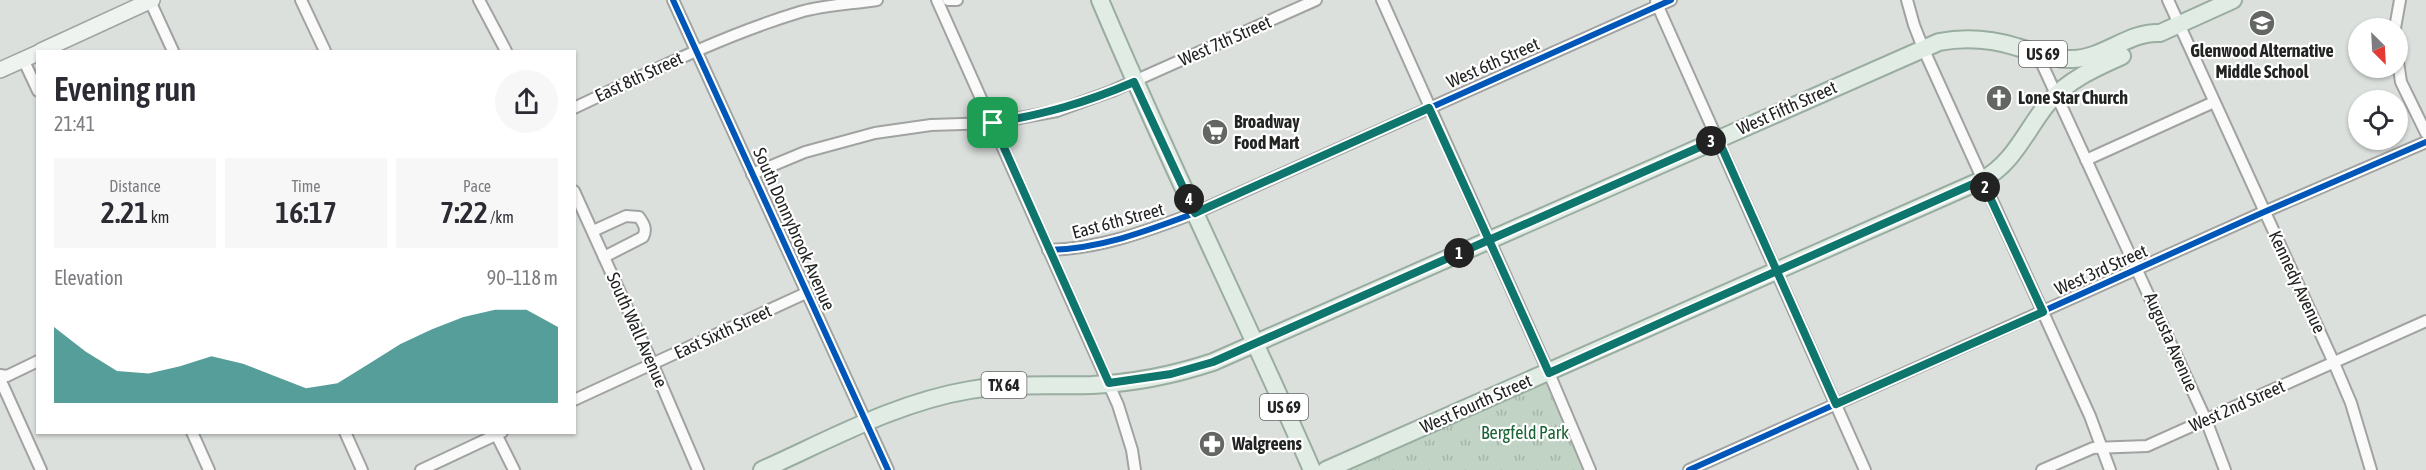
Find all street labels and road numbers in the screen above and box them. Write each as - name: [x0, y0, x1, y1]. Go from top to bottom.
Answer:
- street label: West 7th Street: [1175, 11, 1274, 70]
- street label: West 6th Street: [1443, 33, 1542, 92]
- road number: US 69: [2019, 41, 2067, 67]
- street label: East 8th Street: [592, 47, 686, 106]
- street label: West Fifth Street: [1734, 76, 1840, 139]
- street label: South Donnybrook Avenue: [749, 144, 840, 313]
- street label: East 6th Street: [1070, 198, 1166, 243]
- street label: Kennedy Avenue: [2265, 227, 2330, 336]
- street label: West 3rd Street: [2051, 240, 2150, 299]
- street label: South Wall Avenue: [603, 269, 672, 391]
- street label: Augusta Avenue: [2140, 289, 2203, 395]
- street label: East Sixth Street: [671, 300, 775, 363]
- street label: West Fourth Street: [1417, 370, 1535, 437]
- road number: TX 64: [982, 372, 1026, 398]
- street label: West 2nd Street: [2186, 375, 2288, 436]
- road number: US 69: [1260, 394, 1308, 420]

